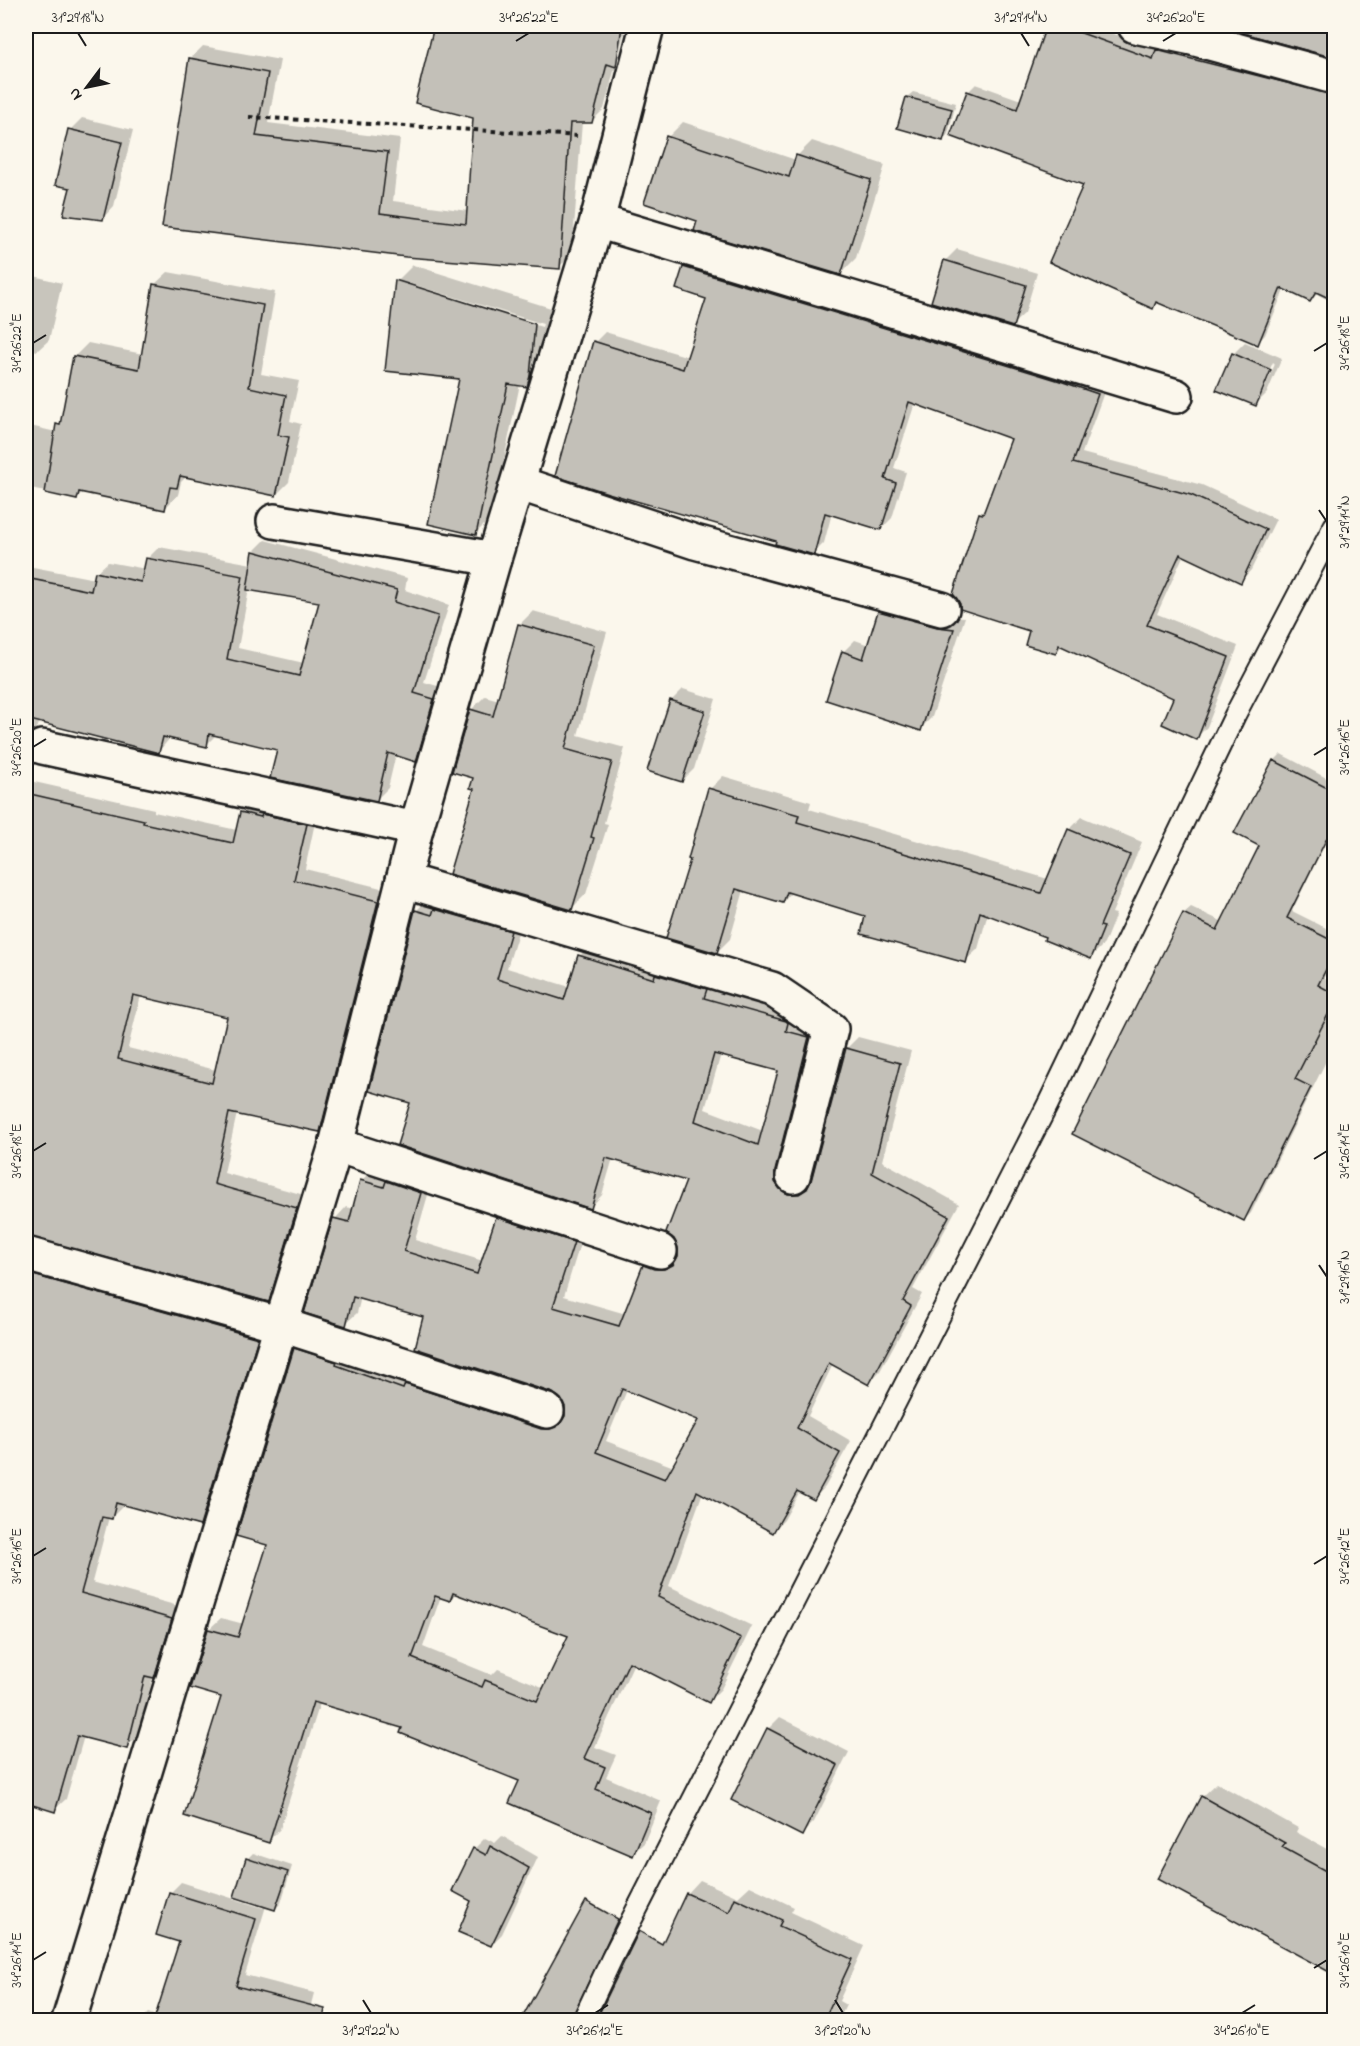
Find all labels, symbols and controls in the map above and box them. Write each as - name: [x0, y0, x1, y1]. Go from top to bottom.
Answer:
- text: 31°29'18"N: [52, 7, 104, 29]
- text: 34°26'22"E: [499, 7, 559, 29]
- text: 31°29'14"N: [994, 7, 1048, 29]
- text: 34°26'20"E: [1147, 7, 1205, 29]
- north arrow: [57, 57, 117, 117]
- text: N: [63, 83, 89, 105]
- text: 34°26'22"E: [6, 313, 28, 373]
- text: 34°26'18"E: [1334, 315, 1356, 371]
- text: 31°29'14"N: [1334, 495, 1356, 549]
- text: 34°26'20"E: [6, 718, 28, 776]
- text: 34°26'16"E: [1334, 719, 1356, 775]
- text: 34°26'18"E: [6, 1123, 28, 1179]
- text: 34°26'14"E: [1334, 1123, 1356, 1179]
- text: 31°29'16"N: [1334, 1250, 1356, 1304]
- text: 34°26'16"E: [6, 1528, 28, 1584]
- text: 34°26'12"E: [1334, 1528, 1356, 1584]
- text: 34°26'14"E: [6, 1932, 28, 1988]
- text: 34°26'10"E: [1334, 1932, 1356, 1988]
- text: 31°29'22"N: [342, 2020, 400, 2042]
- text: 34°26'12"E: [567, 2020, 623, 2042]
- text: 31°29'20"N: [815, 2020, 871, 2042]
- text: 34°26'10"E: [1214, 2020, 1270, 2042]

